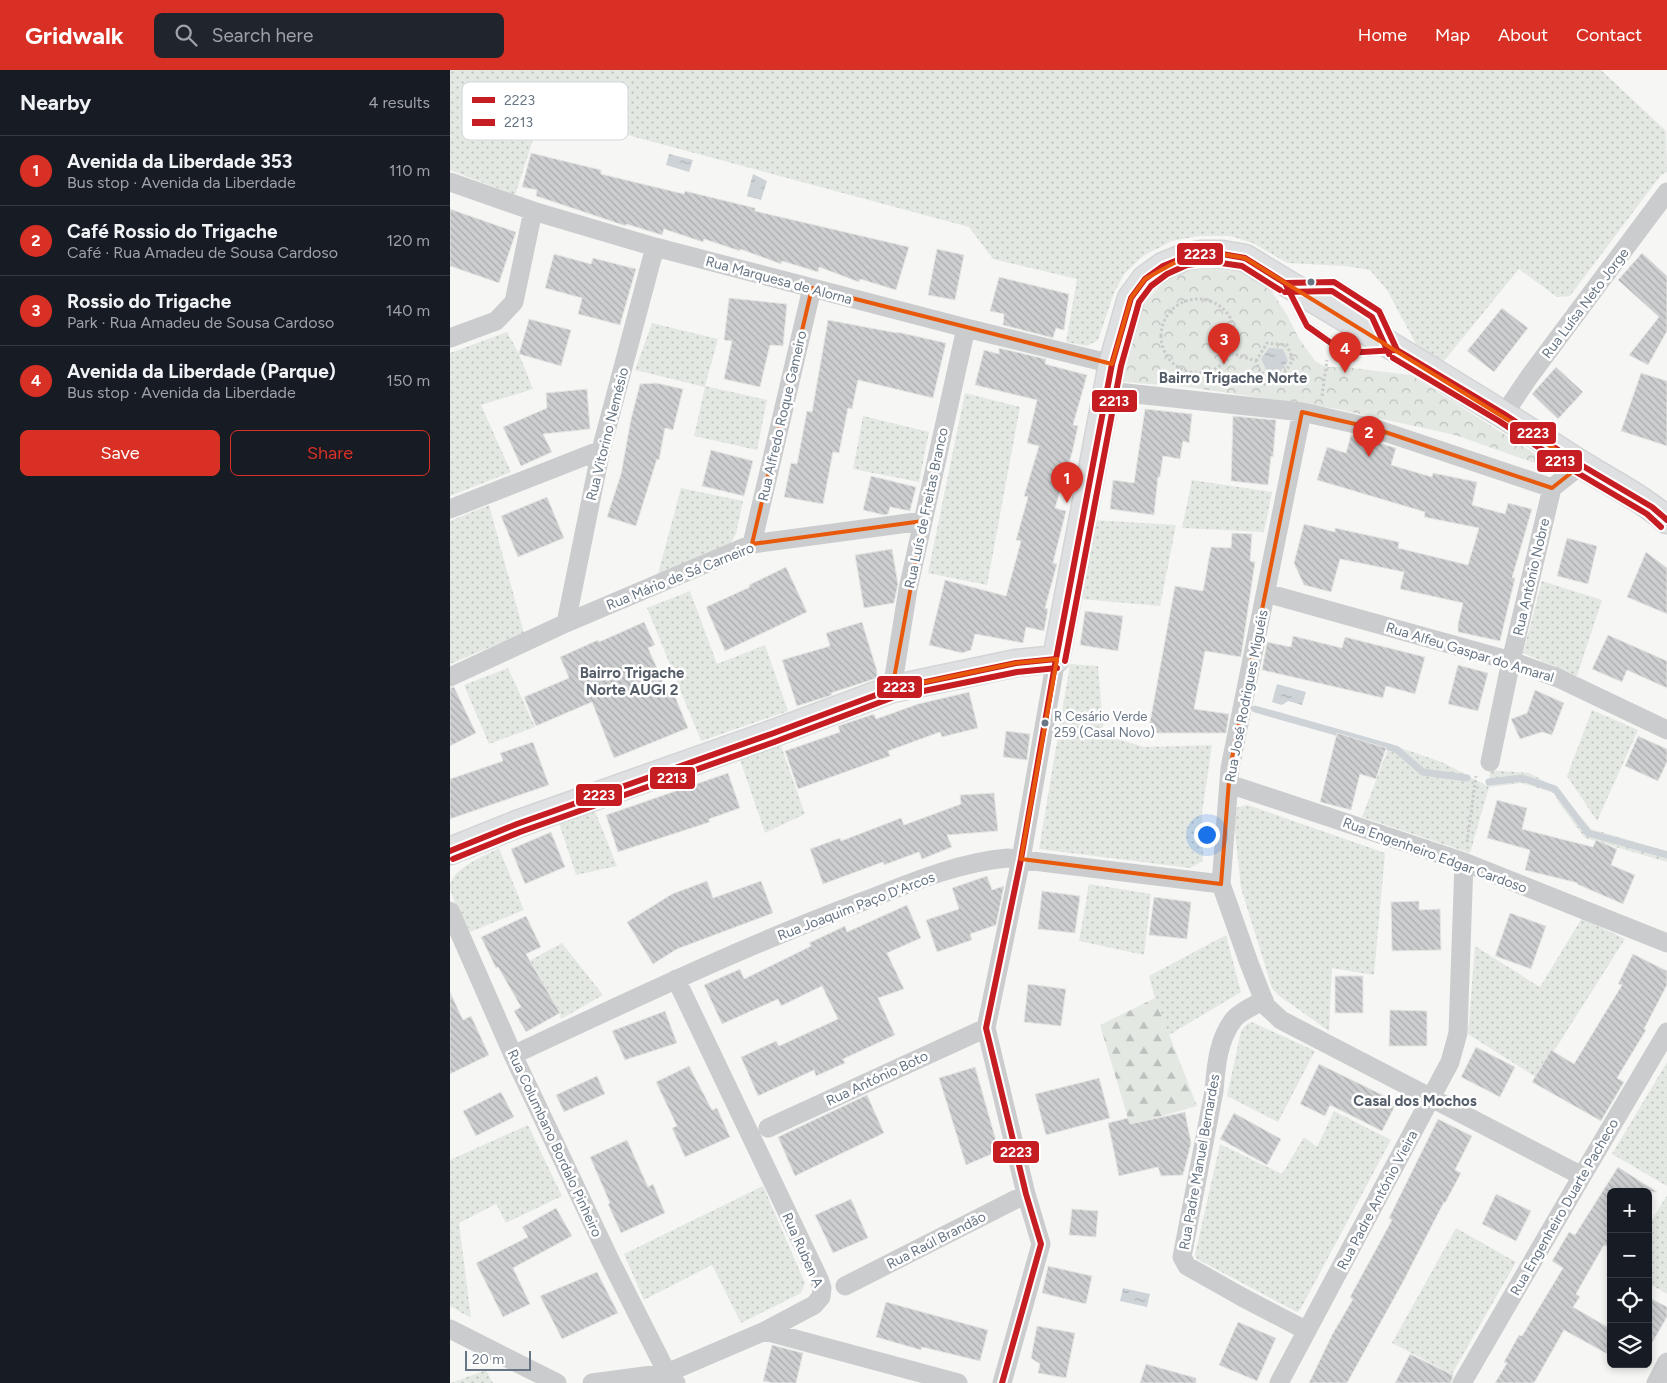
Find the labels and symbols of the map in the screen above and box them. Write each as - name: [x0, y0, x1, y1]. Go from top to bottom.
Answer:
- legend: [462, 82, 628, 140]
- text: 2223: [504, 92, 535, 109]
- text: 2213: [504, 114, 533, 131]
- line badge: 2223: [1176, 242, 1224, 266]
- street label: Rua Luísa Neto Jorge: [1538, 244, 1633, 362]
- text: 2223: [1184, 246, 1216, 263]
- street label: Rua Marquesa de Alorna: [704, 253, 854, 308]
- unlabelled marker: [1306, 277, 1316, 287]
- pin: 3: [1208, 323, 1240, 364]
- street label: Rua Alfredo Roque Gameiro: [755, 329, 810, 503]
- pin: 4: [1329, 332, 1361, 373]
- street label: Rua Vitorino Nemésio: [583, 366, 632, 503]
- district label: Bairro Trigache Norte: [1159, 369, 1308, 387]
- line badge: 2213: [1091, 389, 1138, 413]
- text: 2213: [1099, 393, 1129, 410]
- pin: 2: [1353, 416, 1385, 457]
- line badge: 2223: [1509, 421, 1557, 445]
- text: 2223: [1517, 425, 1549, 442]
- street label: Rua Luís de Freitas Branco: [901, 426, 952, 590]
- line badge: 2213: [1536, 449, 1583, 473]
- text: 2213: [1545, 453, 1575, 470]
- pin: 1: [1051, 462, 1083, 503]
- street label: Rua António Nobre: [1510, 516, 1553, 637]
- street label: Rua Mário de Sá Carneiro: [604, 539, 756, 614]
- street label: Rua José Rodrigues Miguéis: [1221, 608, 1272, 784]
- street label: Rua Alfeu Gaspar do Amaral: [1384, 619, 1556, 686]
- district label: Bairro Trigache Norte AUGI 2: [580, 664, 685, 699]
- line badge: 2223: [876, 675, 923, 699]
- text: 2223: [883, 679, 915, 696]
- place label: R Cesário Verde 259 (Casal Novo): [1054, 709, 1155, 740]
- marker: R Cesário Verde 259 (Casal Novo): [1040, 718, 1050, 728]
- line badge: 2213: [649, 766, 696, 790]
- text: 2213: [657, 770, 687, 787]
- line badge: 2223: [575, 783, 623, 807]
- text: 2223: [583, 787, 615, 804]
- street label: Rua Engenheiro Edgar Cardoso: [1340, 814, 1529, 897]
- your location: [1194, 822, 1220, 848]
- street label: Rua Joaquim Paço D'Arcos: [775, 869, 937, 944]
- street label: Rua Columbano Bordalo Pinheiro: [504, 1047, 606, 1240]
- street label: Rua António Boto: [824, 1047, 931, 1110]
- street label: Rua Padre Manuel Bernardes: [1176, 1073, 1223, 1251]
- district label: Casal dos Mochos: [1353, 1092, 1477, 1110]
- street label: Rua Engenheiro Duarte Pacheco: [1507, 1116, 1622, 1299]
- street label: Rua Padre António Vieira: [1333, 1128, 1421, 1273]
- line badge: 2223: [992, 1140, 1040, 1164]
- text: 2223: [1000, 1144, 1032, 1161]
- street label: Rua Raúl Brandão: [884, 1208, 989, 1273]
- street label: Rua Ruben A: [778, 1210, 827, 1291]
- scale bar: [465, 1348, 531, 1371]

